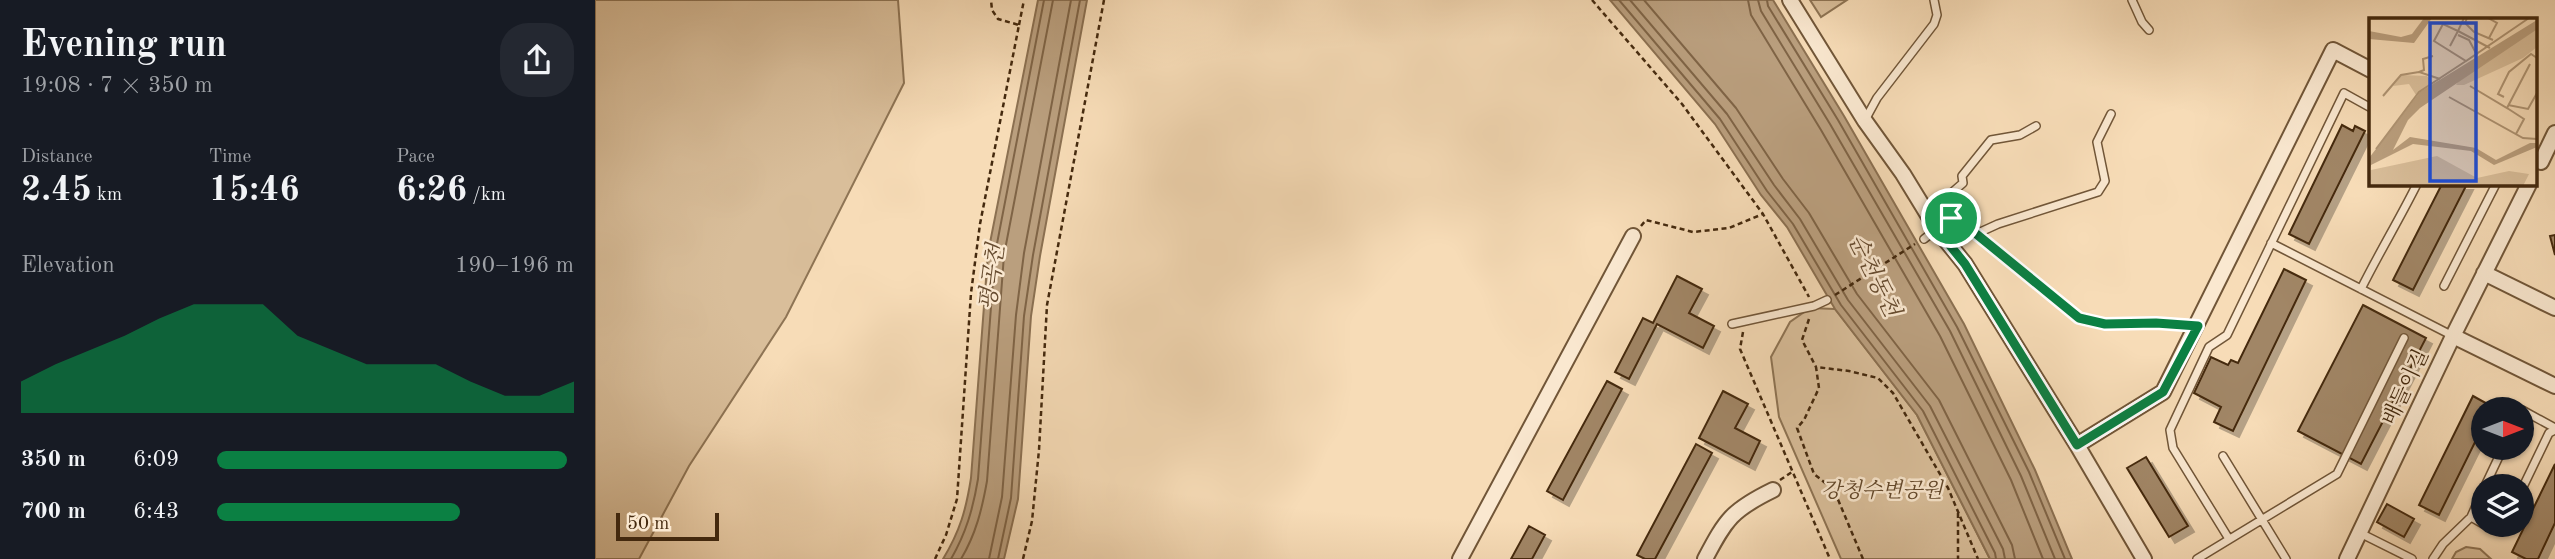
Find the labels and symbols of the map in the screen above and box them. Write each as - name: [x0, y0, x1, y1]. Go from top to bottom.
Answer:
- inset map: [2369, 18, 2537, 186]
- pin: [1921, 188, 1981, 248]
- water label: 순천동천: [1844, 230, 1906, 322]
- water label: 평곡천: [974, 241, 1009, 312]
- street label: 배들이길: [2378, 346, 2433, 429]
- north arrow: [2471, 397, 2534, 460]
- park label: 강청수변공원: [1821, 479, 1945, 502]
- scale bar: [616, 510, 719, 542]

